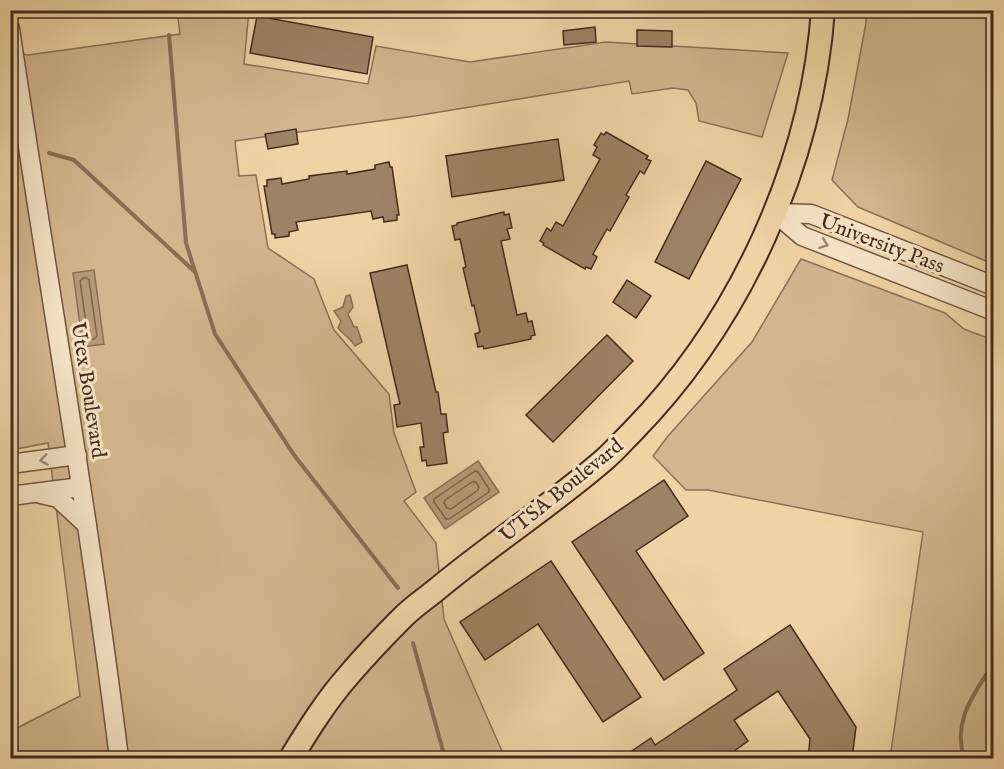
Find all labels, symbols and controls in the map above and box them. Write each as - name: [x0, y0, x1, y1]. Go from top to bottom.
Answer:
- street label: University Pass: [815, 208, 948, 281]
- one-way arrow: [818, 237, 829, 249]
- street label: Utex Boulevard: [63, 320, 112, 461]
- street label: UTSA Boulevard: [495, 433, 630, 549]
- one-way arrow: [39, 453, 48, 465]

